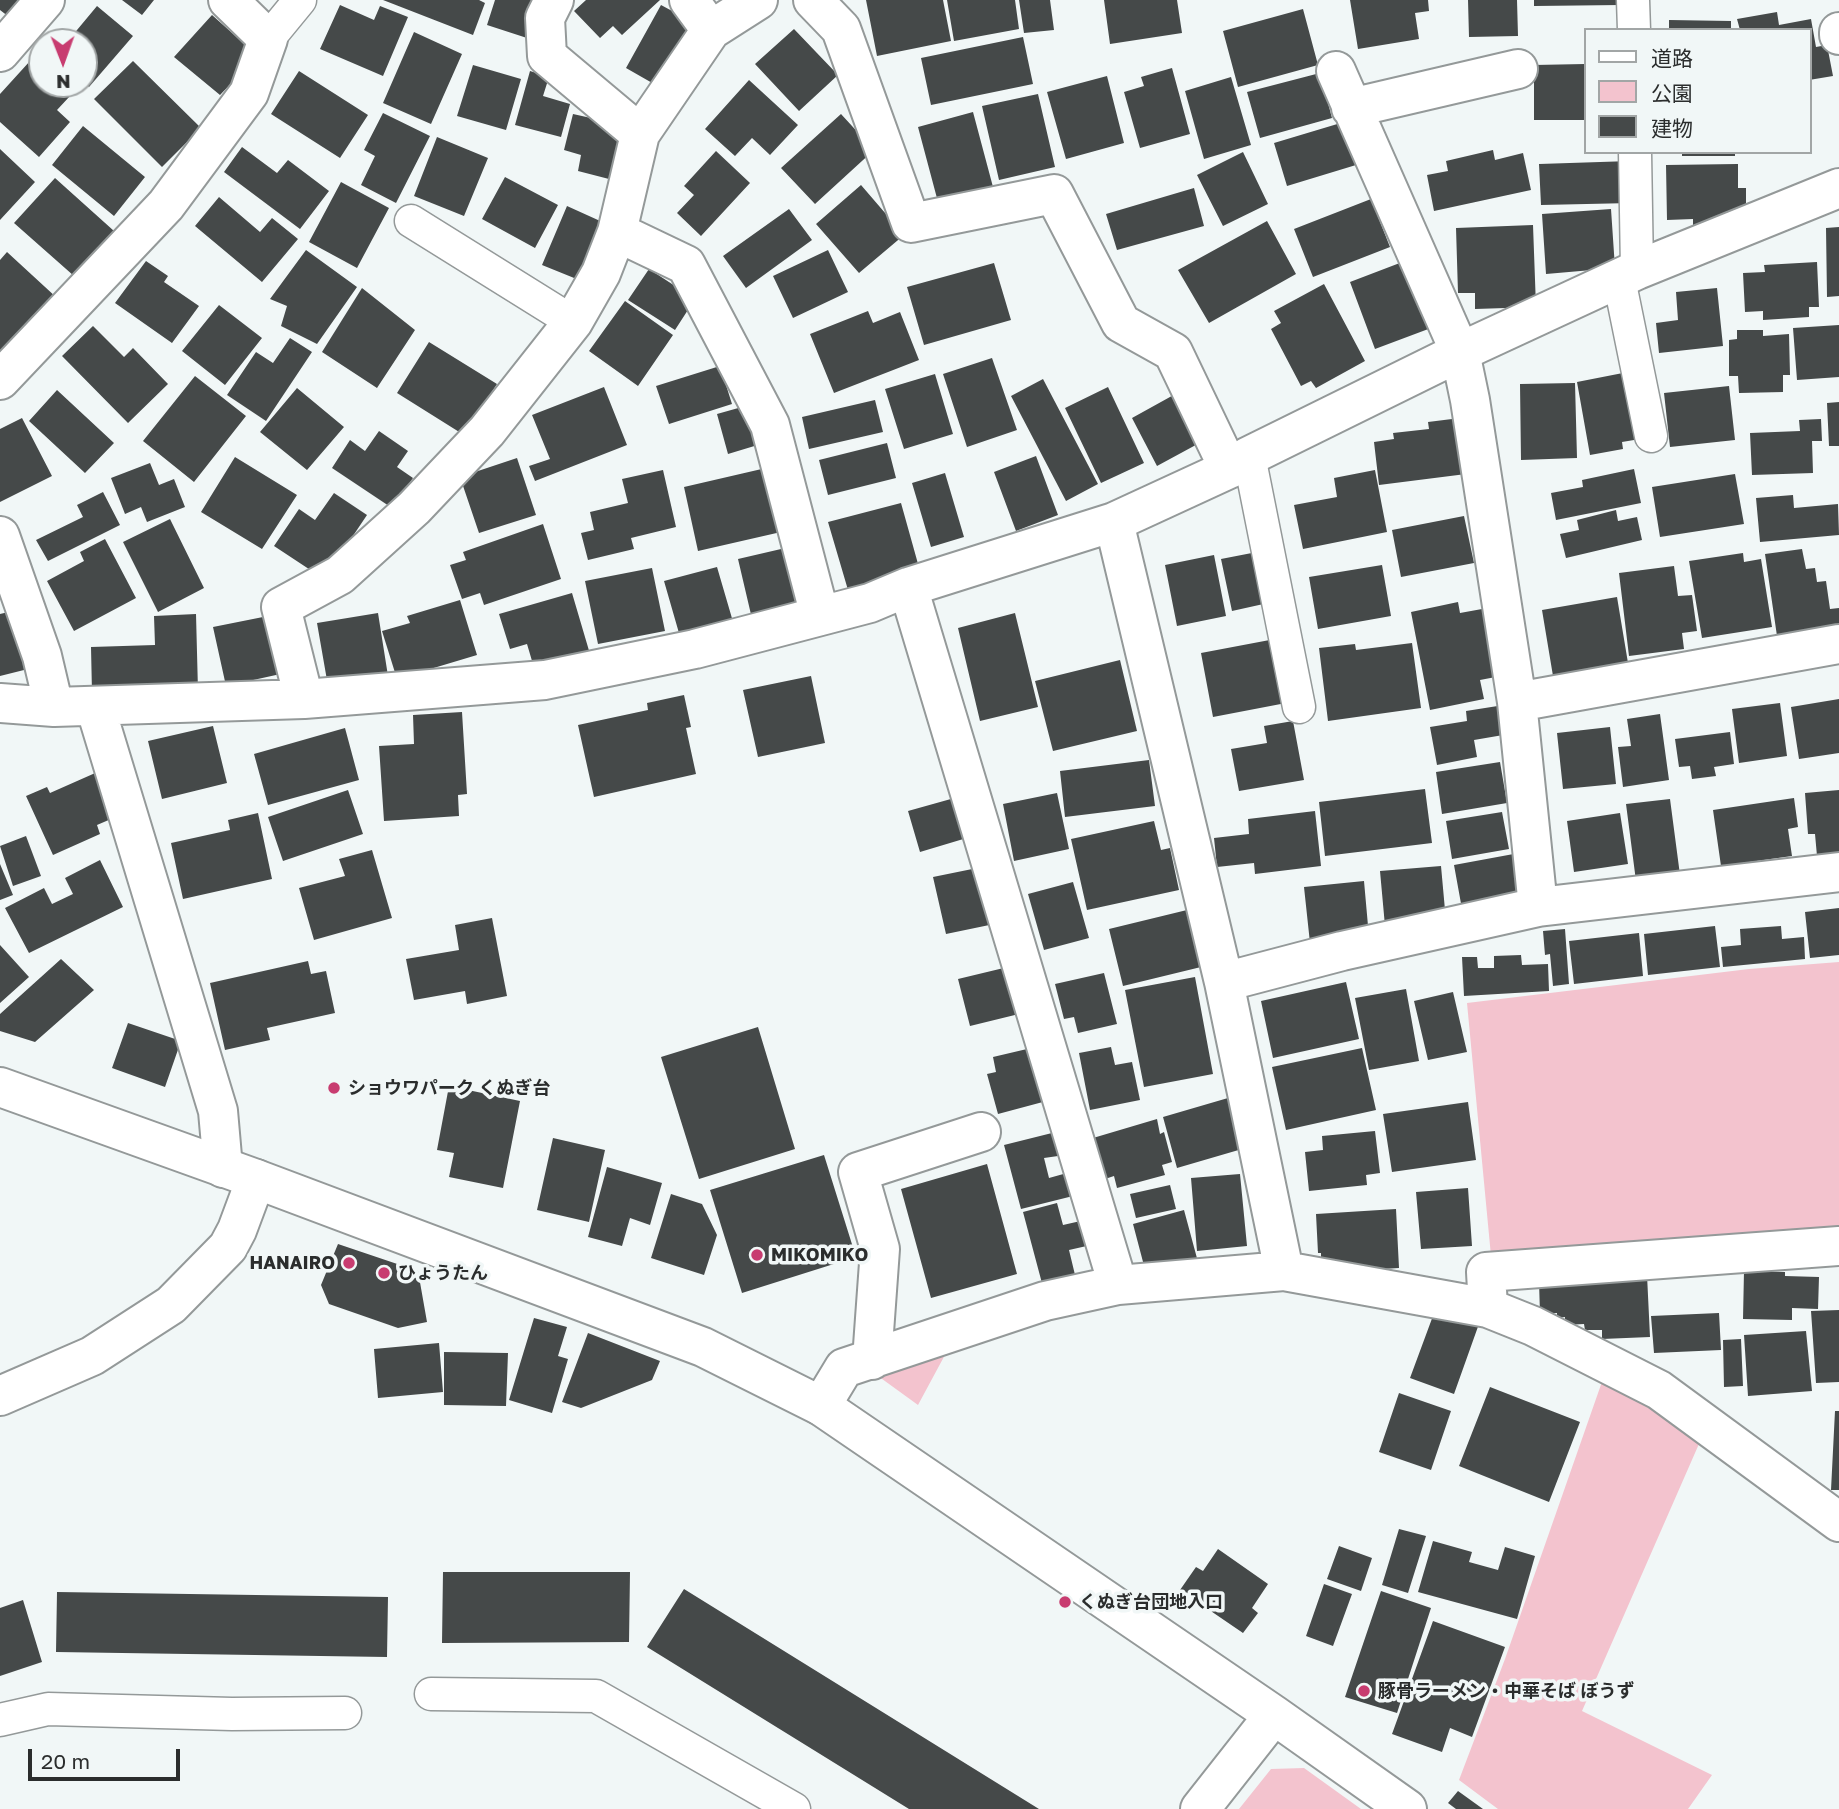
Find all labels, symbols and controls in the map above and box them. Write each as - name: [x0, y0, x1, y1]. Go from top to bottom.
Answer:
- north arrow: [28, 28, 98, 98]
- legend: [1584, 28, 1811, 154]
- text: 道路: [1651, 45, 1693, 71]
- text: N: [56, 71, 71, 94]
- text: 公園: [1651, 80, 1693, 106]
- text: 建物: [1651, 115, 1693, 141]
- place label: ショウワパーク くぬぎ台: [348, 1077, 550, 1099]
- marker: ショウワパーク くぬぎ台: [326, 1080, 342, 1096]
- place label: MIKOMIKO: [771, 1244, 868, 1266]
- marker: MIKOMIKO: [749, 1247, 765, 1263]
- place label: HANAIRO: [250, 1252, 335, 1274]
- marker: HANAIRO: [341, 1255, 357, 1271]
- place label: ひょうたん: [398, 1262, 488, 1284]
- marker: ひょうたん: [376, 1265, 392, 1281]
- place label: くぬぎ台団地入口: [1079, 1591, 1223, 1613]
- marker: くぬぎ台団地入口: [1057, 1594, 1073, 1610]
- place label: 豚骨ラーメン・中華そば ぼうず: [1378, 1680, 1634, 1702]
- marker: 豚骨ラーメン・中華そば ぼうず: [1356, 1683, 1372, 1699]
- scale bar: [32, 1736, 184, 1780]
- text: 20 m: [41, 1748, 90, 1774]

